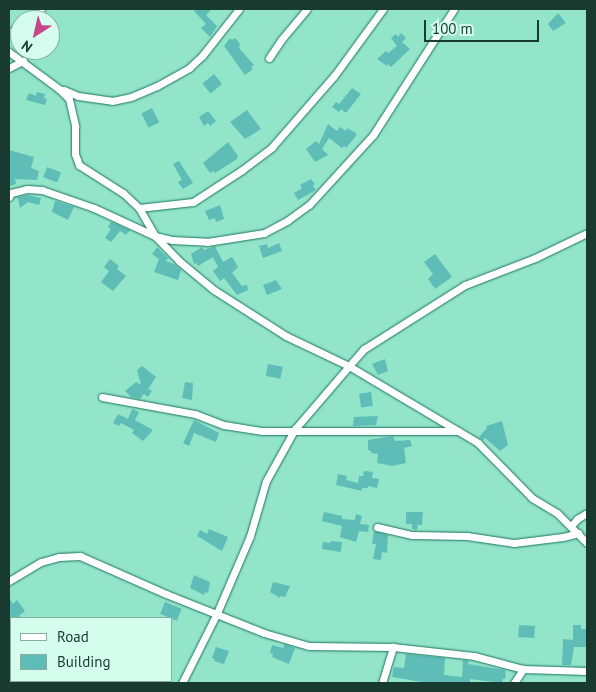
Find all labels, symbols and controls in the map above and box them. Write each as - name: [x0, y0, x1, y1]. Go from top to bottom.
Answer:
- north arrow: [10, 10, 60, 60]
- scale bar: [426, 10, 541, 42]
- text: 100 m: [432, 19, 473, 38]
- text: N: [18, 36, 36, 56]
- legend: [10, 617, 172, 682]
- text: Road: [57, 627, 89, 646]
- text: Building: [57, 652, 111, 671]

